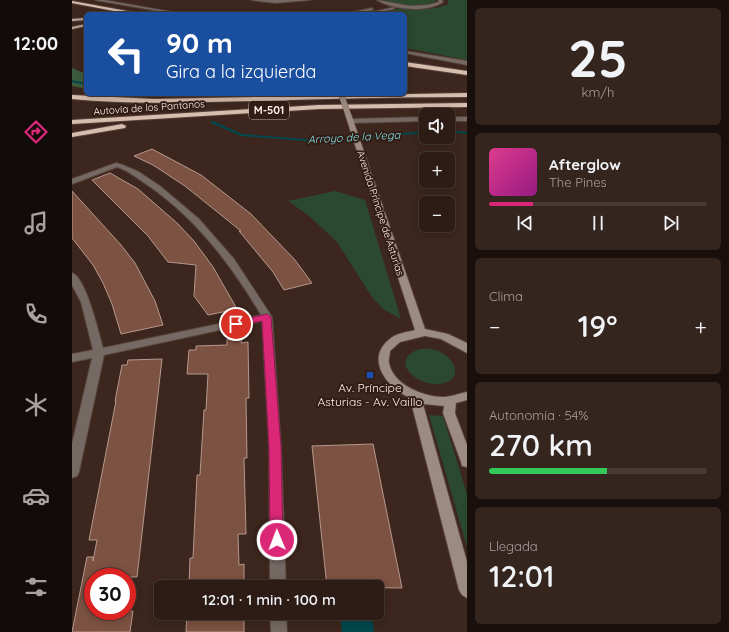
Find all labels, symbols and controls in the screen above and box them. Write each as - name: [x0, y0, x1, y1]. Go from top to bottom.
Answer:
- text: 90 m: [166, 25, 233, 60]
- text: 25: [568, 25, 628, 90]
- icon: left: [100, 28, 152, 80]
- text: 12:00: [14, 32, 58, 55]
- text: Gira a la izquierda: [166, 60, 317, 83]
- text: km/h: [582, 84, 614, 100]
- street label: Autovía de los Pantanos: [93, 97, 205, 118]
- road number: M-501: [249, 101, 289, 119]
- map controls: [419, 108, 455, 232]
- button: sound: [419, 108, 455, 144]
- icon: directions: [22, 118, 50, 146]
- water label: Arroyo de la Vega: [307, 128, 402, 146]
- street label: Avenida Príncipe de Asturias: [354, 149, 407, 278]
- button: +: [419, 152, 455, 188]
- text: Afterglow: [549, 155, 621, 174]
- text: The Pines: [549, 174, 607, 190]
- button: −: [419, 196, 455, 232]
- icon: music: [22, 209, 50, 237]
- icon: previous: [514, 212, 536, 234]
- icon: pause: [587, 212, 609, 234]
- icon: next: [660, 212, 682, 234]
- text: Clima: [489, 288, 523, 304]
- icon: phone: [22, 300, 50, 328]
- pin: [219, 307, 253, 341]
- text: 19°: [578, 307, 617, 345]
- icon: arrive: [225, 313, 247, 335]
- text: −: [489, 313, 500, 341]
- text: +: [695, 313, 707, 341]
- marker: Av. Príncipe Asturias - Av. Vaillo: [365, 370, 375, 380]
- place label: Av. Príncipe Asturias - Av. Vaillo: [317, 380, 423, 409]
- icon: climate: [22, 391, 50, 419]
- text: Autonomía · 54%: [489, 407, 588, 423]
- text: 270 km: [489, 426, 593, 464]
- icon: car: [22, 482, 50, 510]
- position arrow: [256, 519, 298, 561]
- text: Llegada: [489, 538, 538, 554]
- text: 12:01: [489, 557, 554, 595]
- speed limit sign: 30: [84, 568, 136, 620]
- icon: filters: [22, 573, 50, 601]
- text: 12:01 · 1 min · 100 m: [202, 590, 336, 609]

